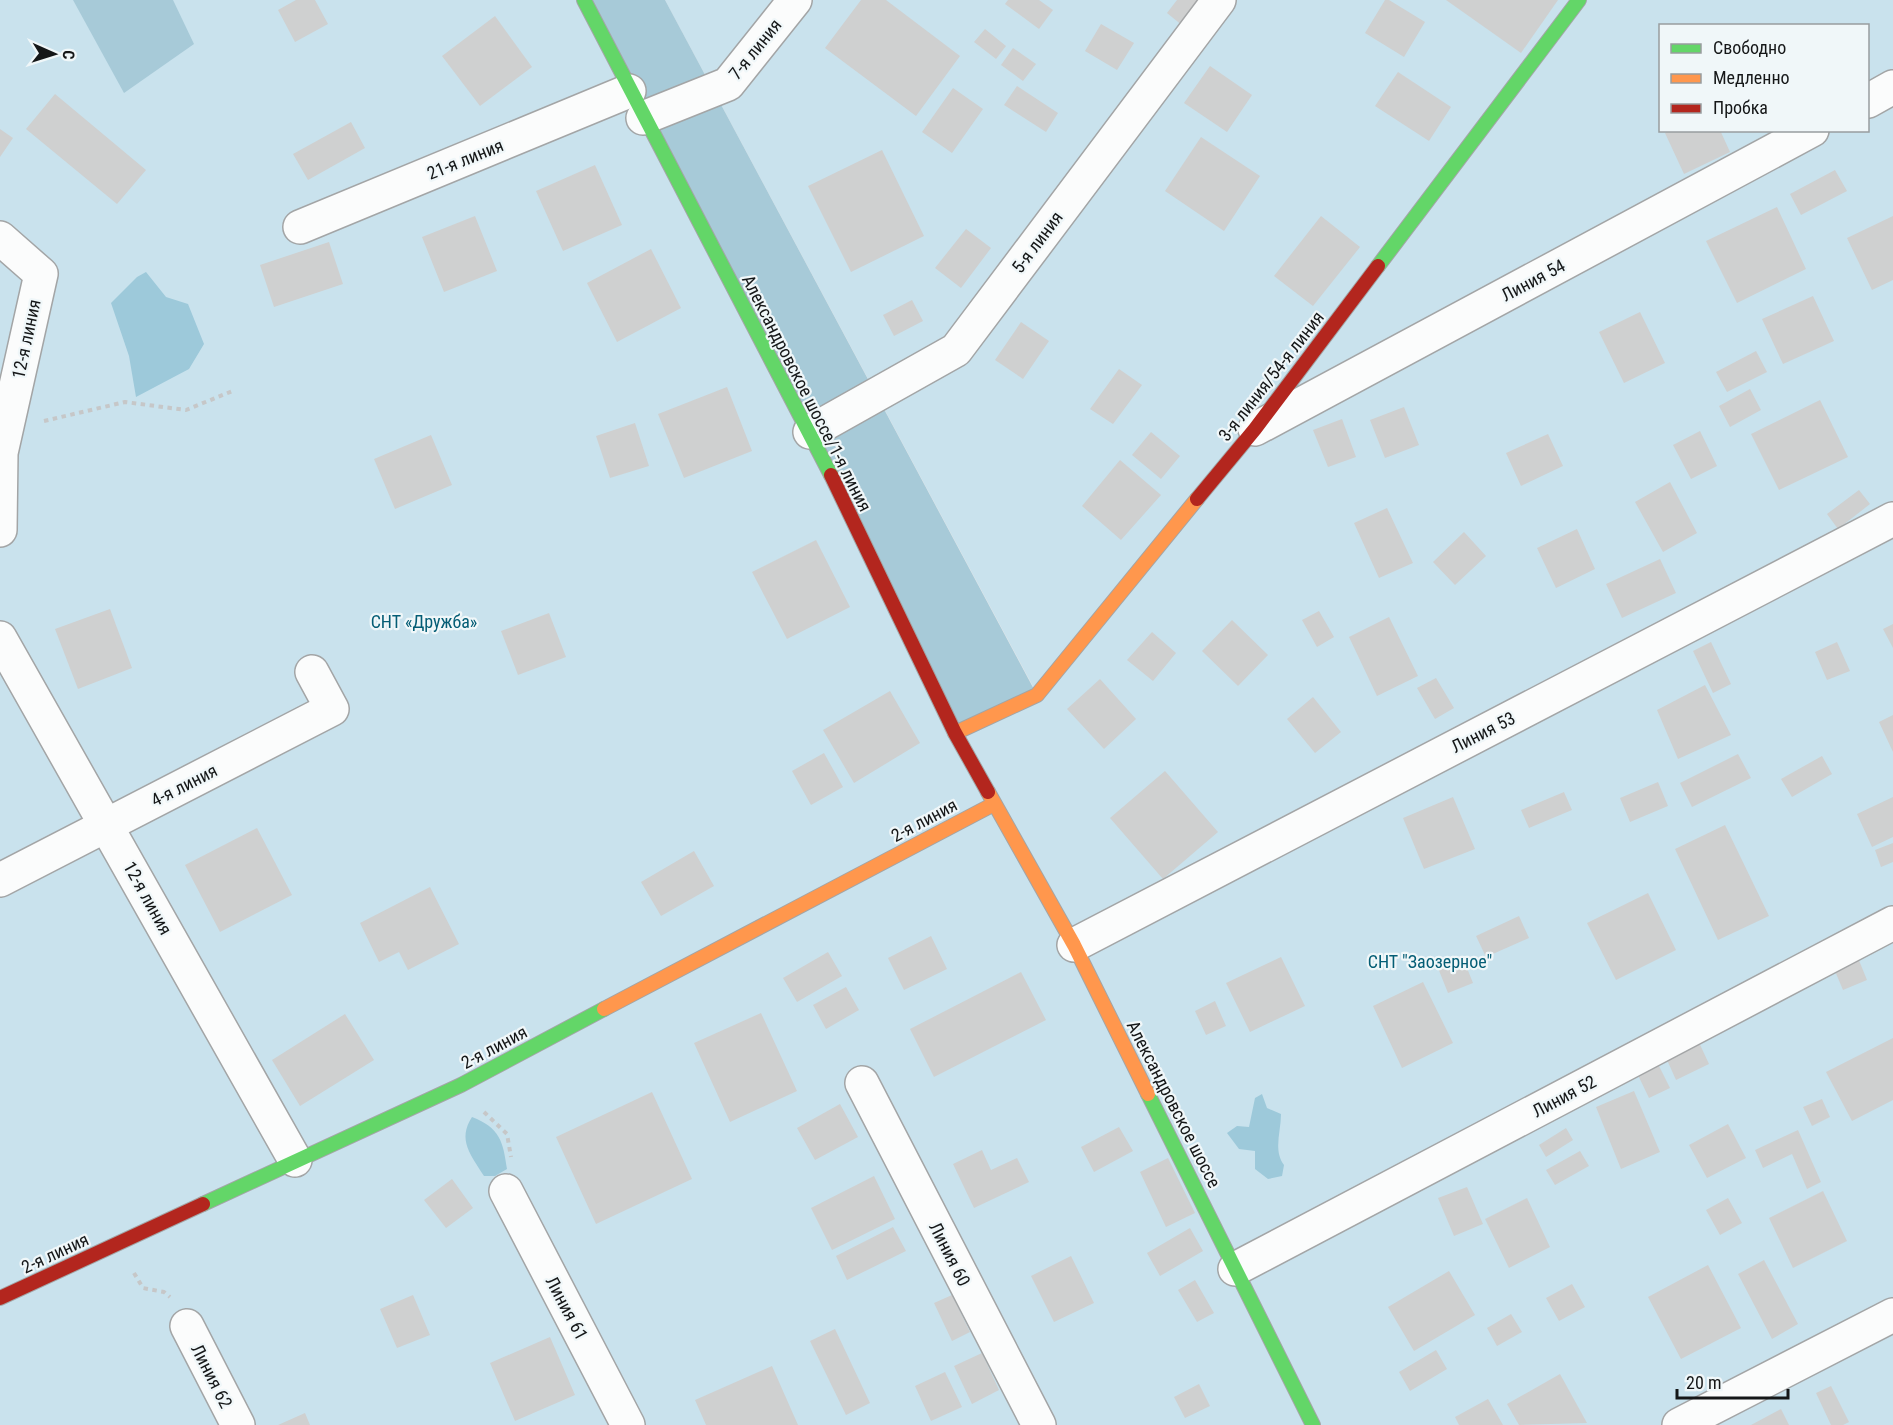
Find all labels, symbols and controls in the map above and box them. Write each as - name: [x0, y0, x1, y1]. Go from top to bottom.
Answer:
- street label: 7-я линия: [724, 15, 786, 83]
- north arrow: [24, 24, 84, 84]
- legend: [1659, 24, 1869, 132]
- text: Свободно: [1713, 37, 1786, 58]
- text: С: [59, 50, 78, 60]
- text: Медленно: [1713, 67, 1790, 88]
- text: Пробка: [1713, 97, 1768, 118]
- street label: 21-я линия: [424, 134, 506, 184]
- street label: 5-я линия: [1007, 207, 1067, 277]
- street label: Линия 54: [1498, 254, 1569, 306]
- street label: Александровское шоссе/1-я линия: [738, 271, 876, 515]
- street label: 12-я линия: [7, 297, 45, 381]
- street label: 3-я линия/54-я линия: [1214, 307, 1328, 445]
- park label: СНТ «Дружба»: [371, 611, 477, 632]
- street label: Линия 53: [1447, 707, 1519, 757]
- street label: 4-я линия: [147, 759, 221, 811]
- street label: 2-я линия: [887, 794, 961, 846]
- street label: 12-я линия: [119, 858, 177, 938]
- park label: СНТ "Заозерное": [1368, 951, 1492, 972]
- street label: Александровское шоссе: [1123, 1017, 1225, 1191]
- street label: 2-я линия: [457, 1021, 531, 1073]
- street label: Линия 52: [1529, 1070, 1600, 1122]
- street label: Линия 60: [925, 1218, 975, 1290]
- street label: 2-я линия: [18, 1228, 92, 1278]
- street label: Линия 61: [541, 1273, 593, 1343]
- street label: Линия 62: [187, 1340, 237, 1412]
- scale bar: [1677, 1362, 1788, 1400]
- text: 20 m: [1686, 1372, 1721, 1393]

